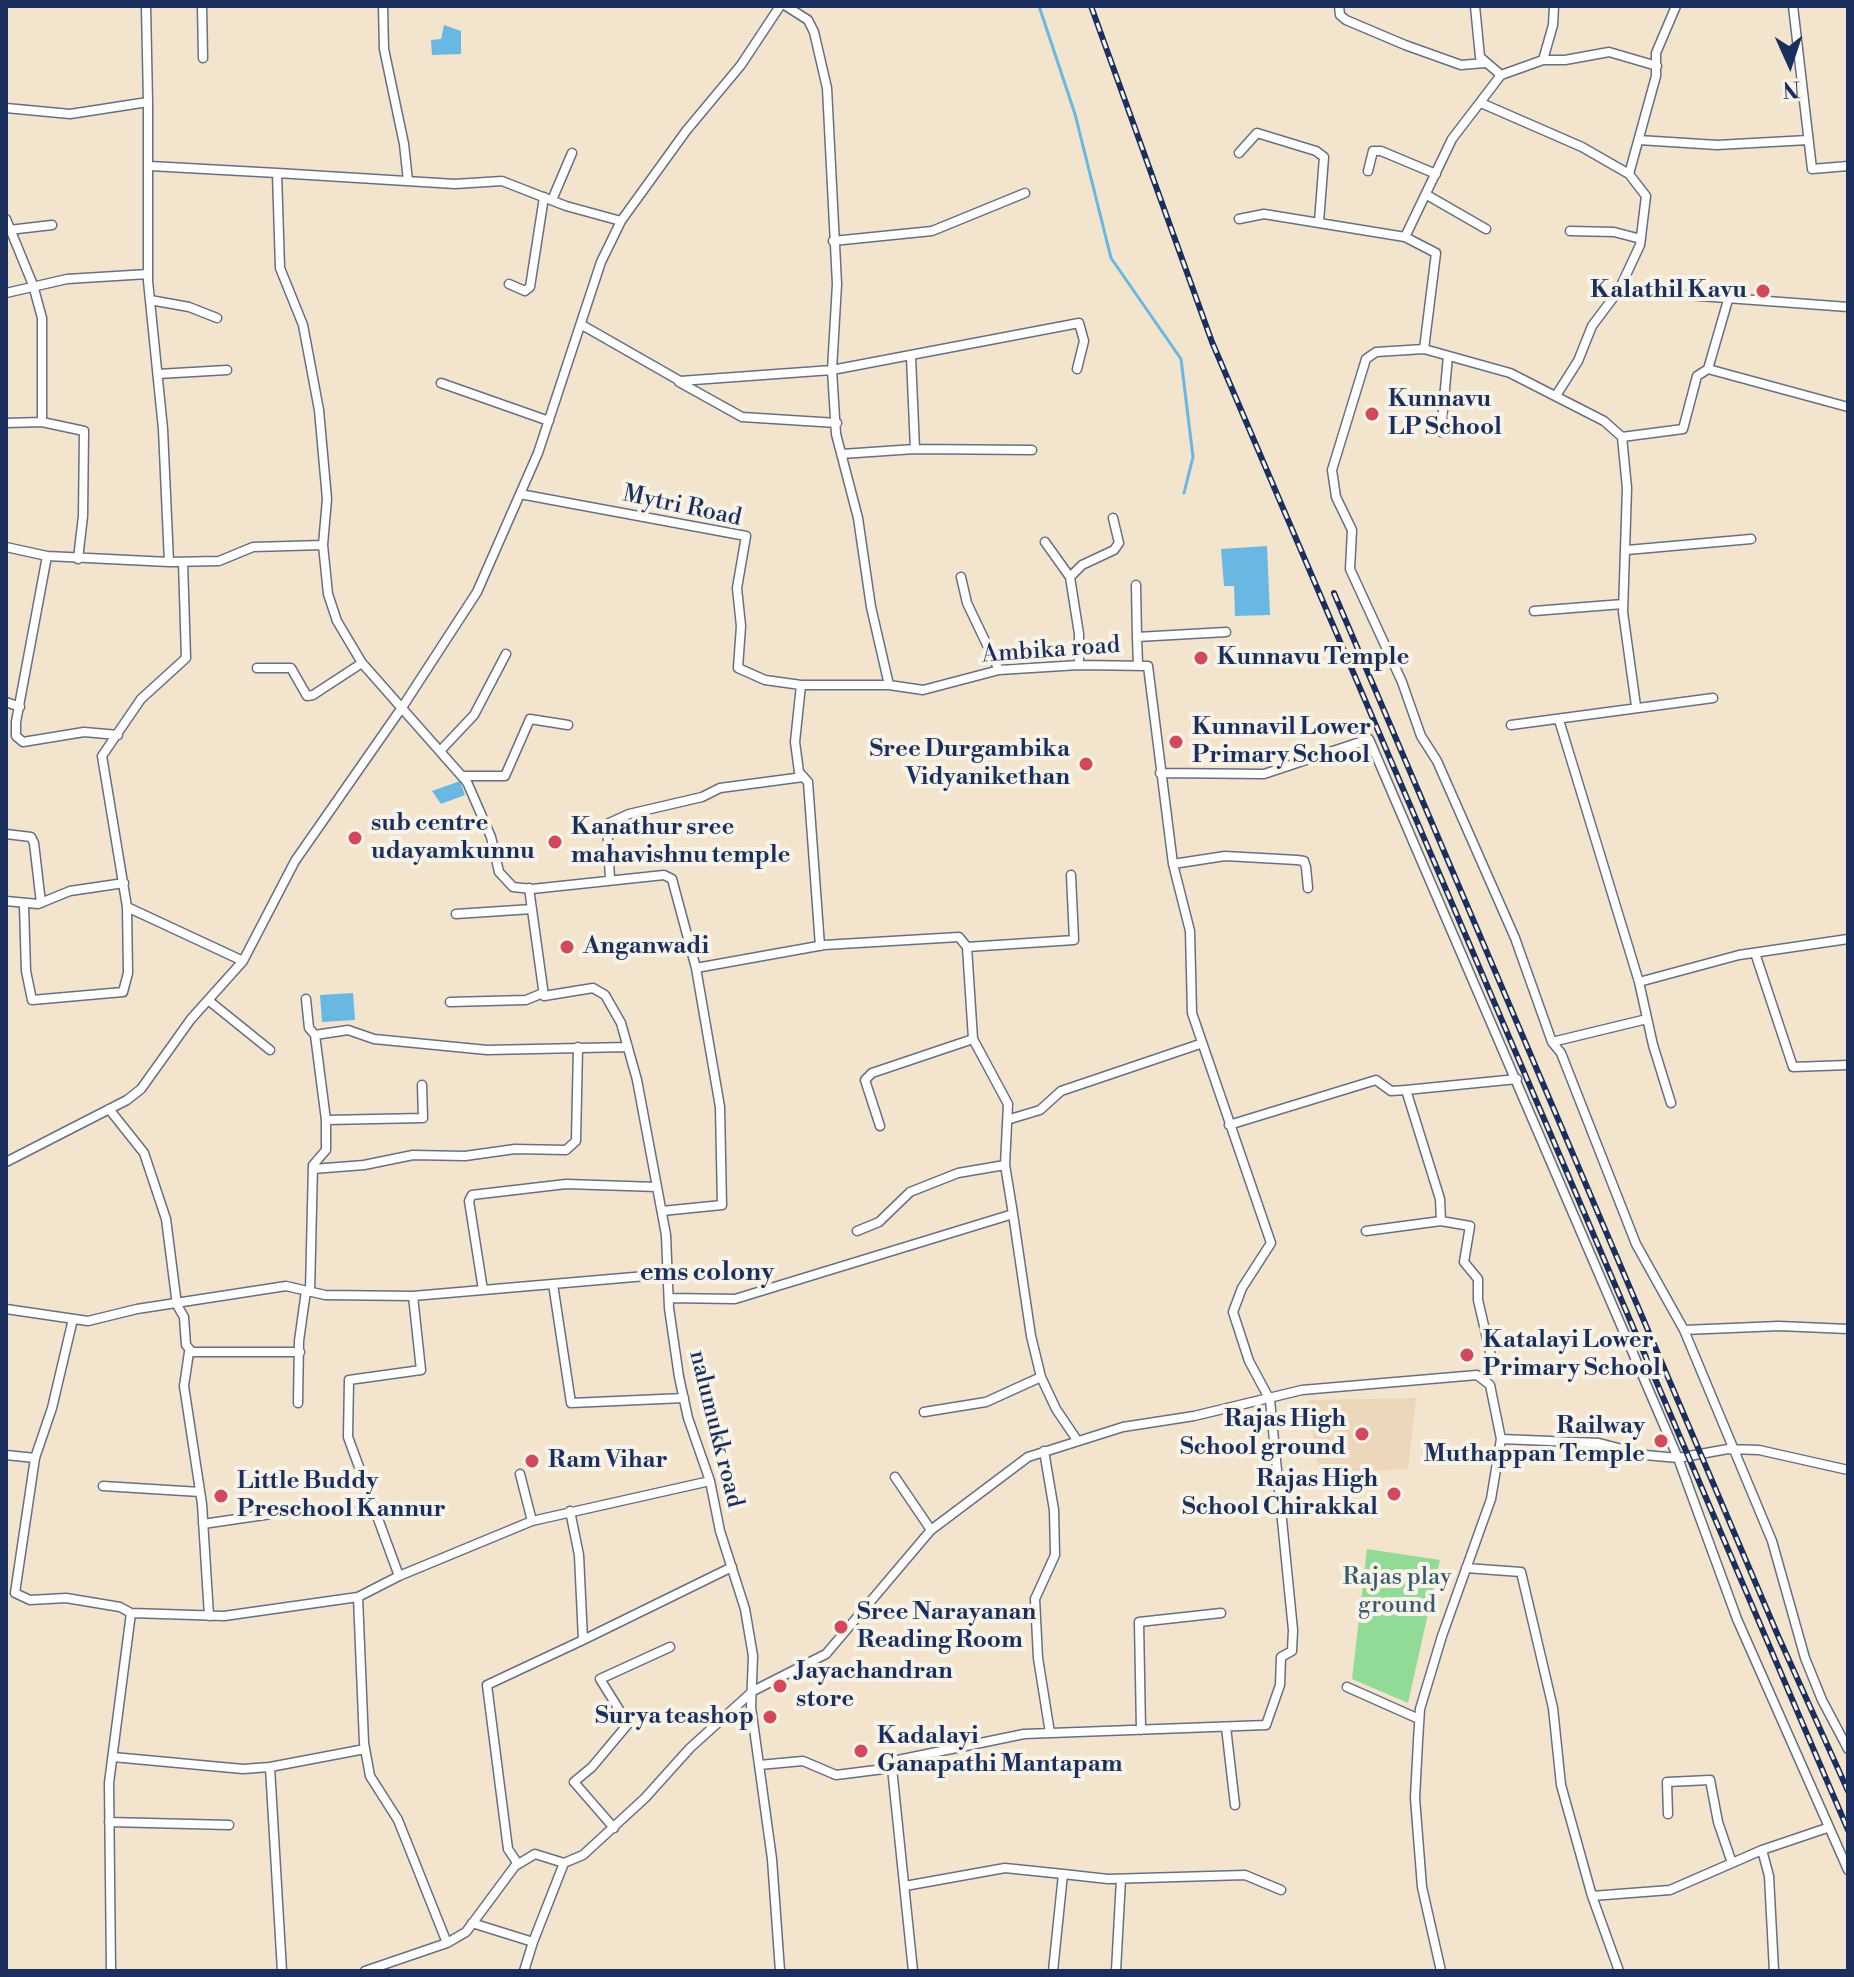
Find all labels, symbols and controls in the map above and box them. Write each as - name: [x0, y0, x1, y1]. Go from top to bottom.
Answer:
- north arrow: [1750, 24, 1830, 104]
- text: N: [1782, 75, 1801, 102]
- place label: Kalathil Kavu: [1590, 277, 1747, 305]
- marker: Kalathil Kavu: [1754, 282, 1772, 300]
- place label: Kunnavu LP School: [1388, 386, 1502, 442]
- marker: Kunnavu LP School: [1363, 405, 1381, 423]
- street label: Mytri Road: [620, 480, 744, 534]
- street label: Ambika road: [981, 632, 1121, 670]
- place label: Kunnavu Temple: [1217, 644, 1409, 672]
- marker: Kunnavu Temple: [1192, 649, 1210, 667]
- place label: Kunnavil Lower Primary School: [1192, 714, 1371, 770]
- marker: Kunnavil Lower Primary School: [1167, 733, 1185, 751]
- place label: Sree Durgambika Vidyanikethan: [869, 736, 1070, 792]
- marker: Sree Durgambika Vidyanikethan: [1077, 755, 1095, 773]
- place label: sub centre udayamkunnu: [371, 810, 535, 866]
- place label: Kanathur sree mahavishnu temple: [571, 814, 791, 870]
- marker: sub centre udayamkunnu: [346, 829, 364, 847]
- marker: Kanathur sree mahavishnu temple: [546, 833, 564, 851]
- place label: Anganwadi: [583, 933, 709, 961]
- marker: Anganwadi: [558, 938, 576, 956]
- district label: ems colony: [640, 1258, 774, 1290]
- place label: Katalayi Lower Primary School: [1483, 1327, 1661, 1383]
- marker: Katalayi Lower Primary School: [1458, 1346, 1476, 1364]
- street label: nalumukk road: [682, 1347, 748, 1511]
- place label: Rajas High School ground: [1180, 1406, 1346, 1462]
- place label: Railway Muthappan Temple: [1424, 1413, 1645, 1469]
- marker: Rajas High School ground: [1353, 1425, 1371, 1443]
- marker: Railway Muthappan Temple: [1652, 1432, 1670, 1450]
- place label: Ram Vihar: [548, 1447, 668, 1475]
- marker: Ram Vihar: [523, 1452, 541, 1470]
- place label: Rajas High School Chirakkal: [1182, 1466, 1378, 1522]
- place label: Little Buddy Preschool Kannur: [237, 1468, 446, 1524]
- marker: Rajas High School Chirakkal: [1385, 1485, 1403, 1503]
- marker: Little Buddy Preschool Kannur: [212, 1487, 230, 1505]
- park label: Rajas play ground: [1342, 1564, 1452, 1620]
- place label: Sree Narayanan Reading Room: [857, 1599, 1036, 1655]
- marker: Sree Narayanan Reading Room: [832, 1618, 850, 1636]
- place label: Jayachandran store: [796, 1658, 953, 1714]
- marker: Jayachandran store: [771, 1677, 789, 1695]
- place label: Surya teashop: [595, 1703, 754, 1731]
- marker: Surya teashop: [761, 1708, 779, 1726]
- place label: Kadalayi Ganapathi Mantapam: [877, 1723, 1123, 1779]
- marker: Kadalayi Ganapathi Mantapam: [852, 1742, 870, 1760]

